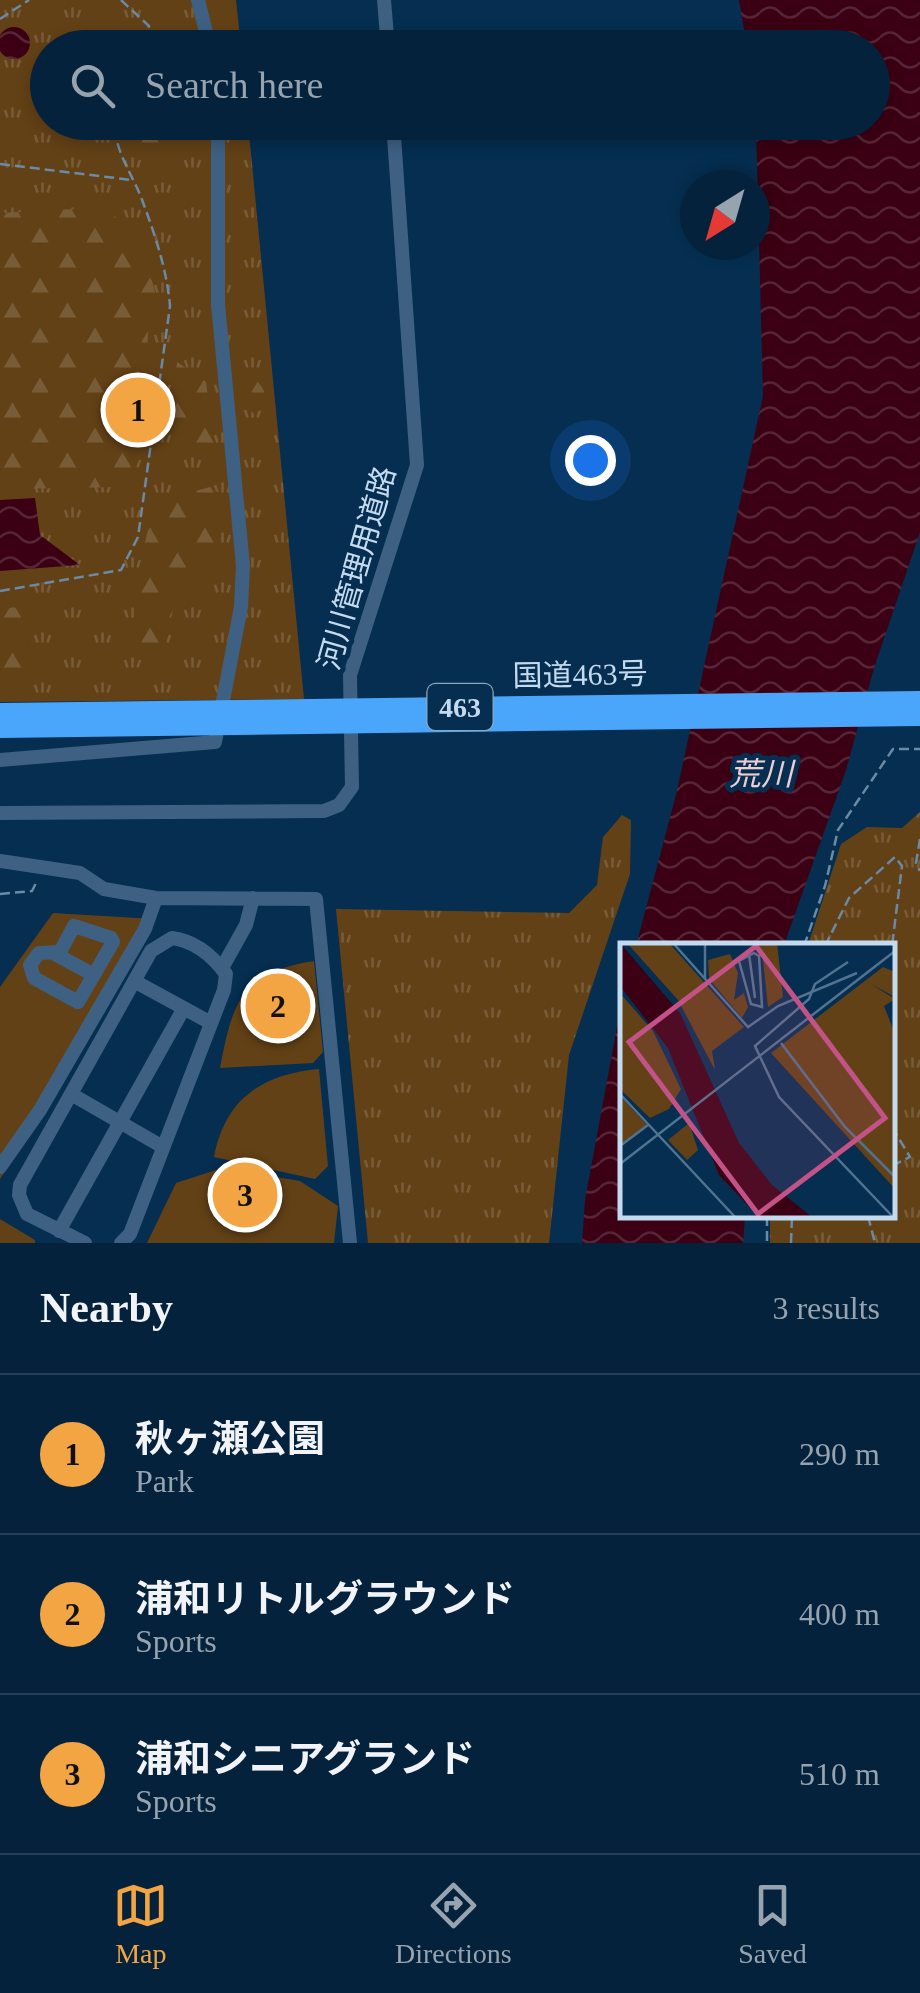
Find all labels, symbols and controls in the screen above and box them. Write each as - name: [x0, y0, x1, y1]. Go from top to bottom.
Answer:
- search box: [30, 30, 890, 140]
- icon: search: [65, 58, 120, 113]
- text: Search here: [145, 64, 323, 106]
- north arrow: [680, 170, 770, 260]
- pin: 1: [106, 372, 170, 448]
- your location: [565, 435, 616, 486]
- street label: 河川管理用道路: [312, 462, 401, 673]
- street label: 国道463号: [512, 657, 648, 692]
- road number: 463: [428, 684, 492, 730]
- water label: 荒川: [729, 756, 796, 792]
- inset map: [620, 943, 895, 1218]
- pin: 2: [246, 968, 310, 1044]
- pin: 3: [212, 1158, 278, 1232]
- text: Nearby: [40, 1285, 173, 1331]
- text: 3 results: [772, 1290, 880, 1326]
- text: 秋ヶ瀬公園: [135, 1418, 325, 1460]
- text: 1: [65, 1436, 81, 1472]
- text: 290 m: [799, 1436, 880, 1472]
- text: Park: [135, 1463, 194, 1499]
- text: 浦和リトルグラウンド: [135, 1578, 515, 1620]
- text: 2: [65, 1596, 81, 1632]
- text: 400 m: [799, 1596, 880, 1632]
- text: Sports: [135, 1623, 217, 1659]
- text: 浦和シニアグランド: [135, 1738, 475, 1780]
- text: 3: [65, 1756, 81, 1792]
- text: 510 m: [799, 1756, 880, 1792]
- text: Sports: [135, 1783, 217, 1819]
- tab: Map: [113, 1878, 168, 1970]
- tab: Directions: [395, 1878, 512, 1970]
- tab: Saved: [738, 1878, 807, 1970]

